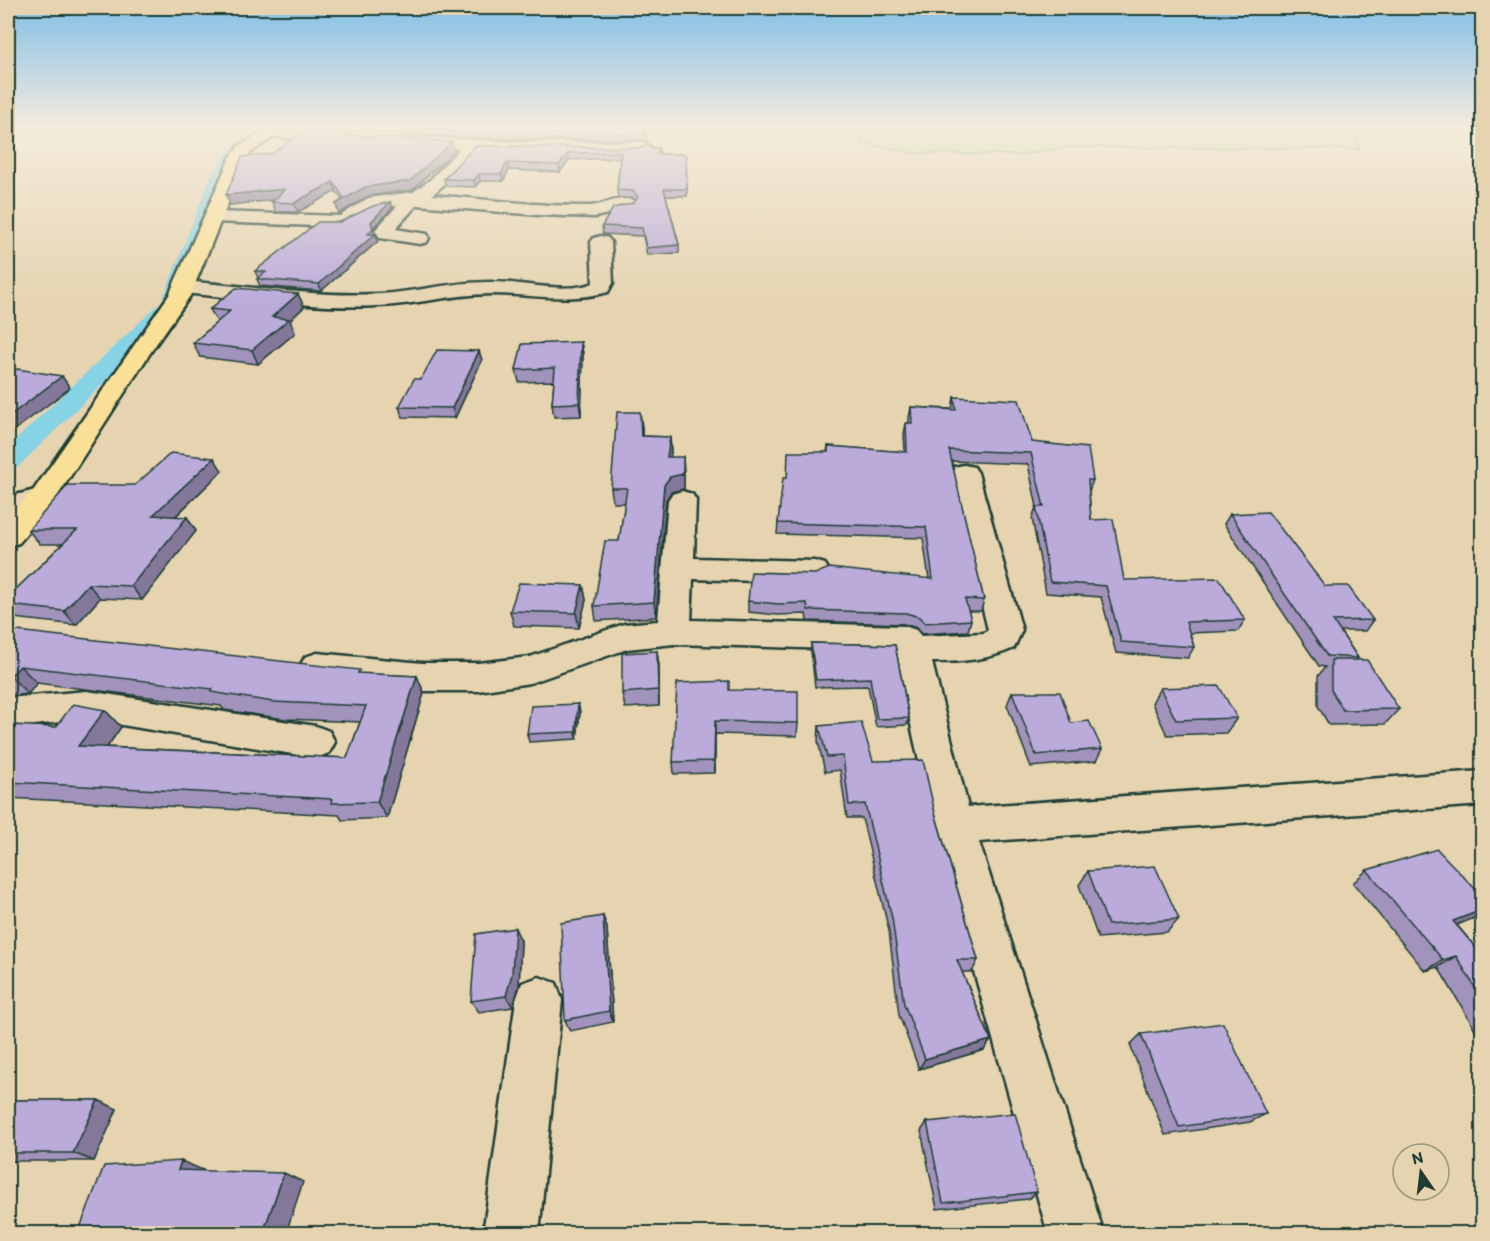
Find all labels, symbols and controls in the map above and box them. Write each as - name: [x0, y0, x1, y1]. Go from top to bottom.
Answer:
- north arrow: [1391, 1142, 1451, 1202]
- text: N: [1410, 1147, 1425, 1168]

